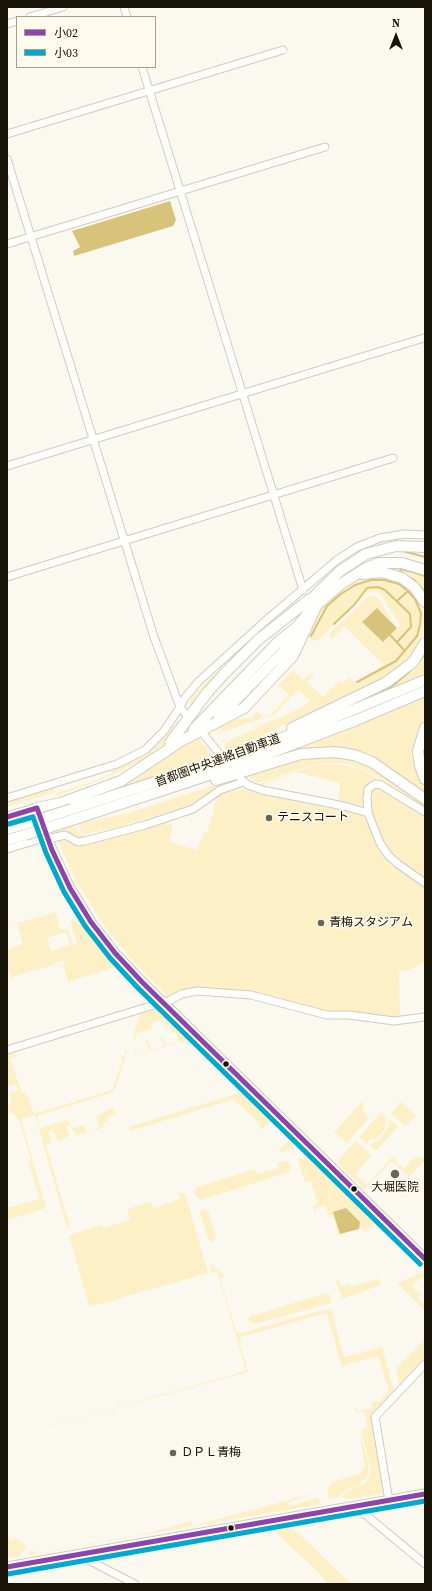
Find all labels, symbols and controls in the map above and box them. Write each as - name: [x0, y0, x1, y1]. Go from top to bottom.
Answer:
- legend: [16, 16, 156, 68]
- north arrow: [376, 16, 416, 56]
- text: N: [392, 16, 400, 31]
- text: 小02: [54, 25, 78, 41]
- text: 小03: [54, 45, 78, 61]
- street label: 首都圏中央連絡自動車道: [154, 732, 282, 790]
- place label: テニスコート: [277, 811, 349, 825]
- marker: テニスコート: [264, 813, 274, 823]
- place label: 青梅スタジアム: [329, 916, 413, 930]
- marker: 青梅スタジアム: [316, 918, 326, 928]
- unlabelled marker: [221, 1059, 231, 1069]
- marker: 大堀医院: [389, 1168, 401, 1180]
- place label: 大堀医院: [371, 1181, 419, 1195]
- unlabelled marker: [349, 1184, 359, 1194]
- place label: ＤＰＬ青梅: [181, 1446, 241, 1460]
- marker: ＤＰＬ青梅: [168, 1448, 178, 1458]
- unlabelled marker: [226, 1523, 236, 1533]

